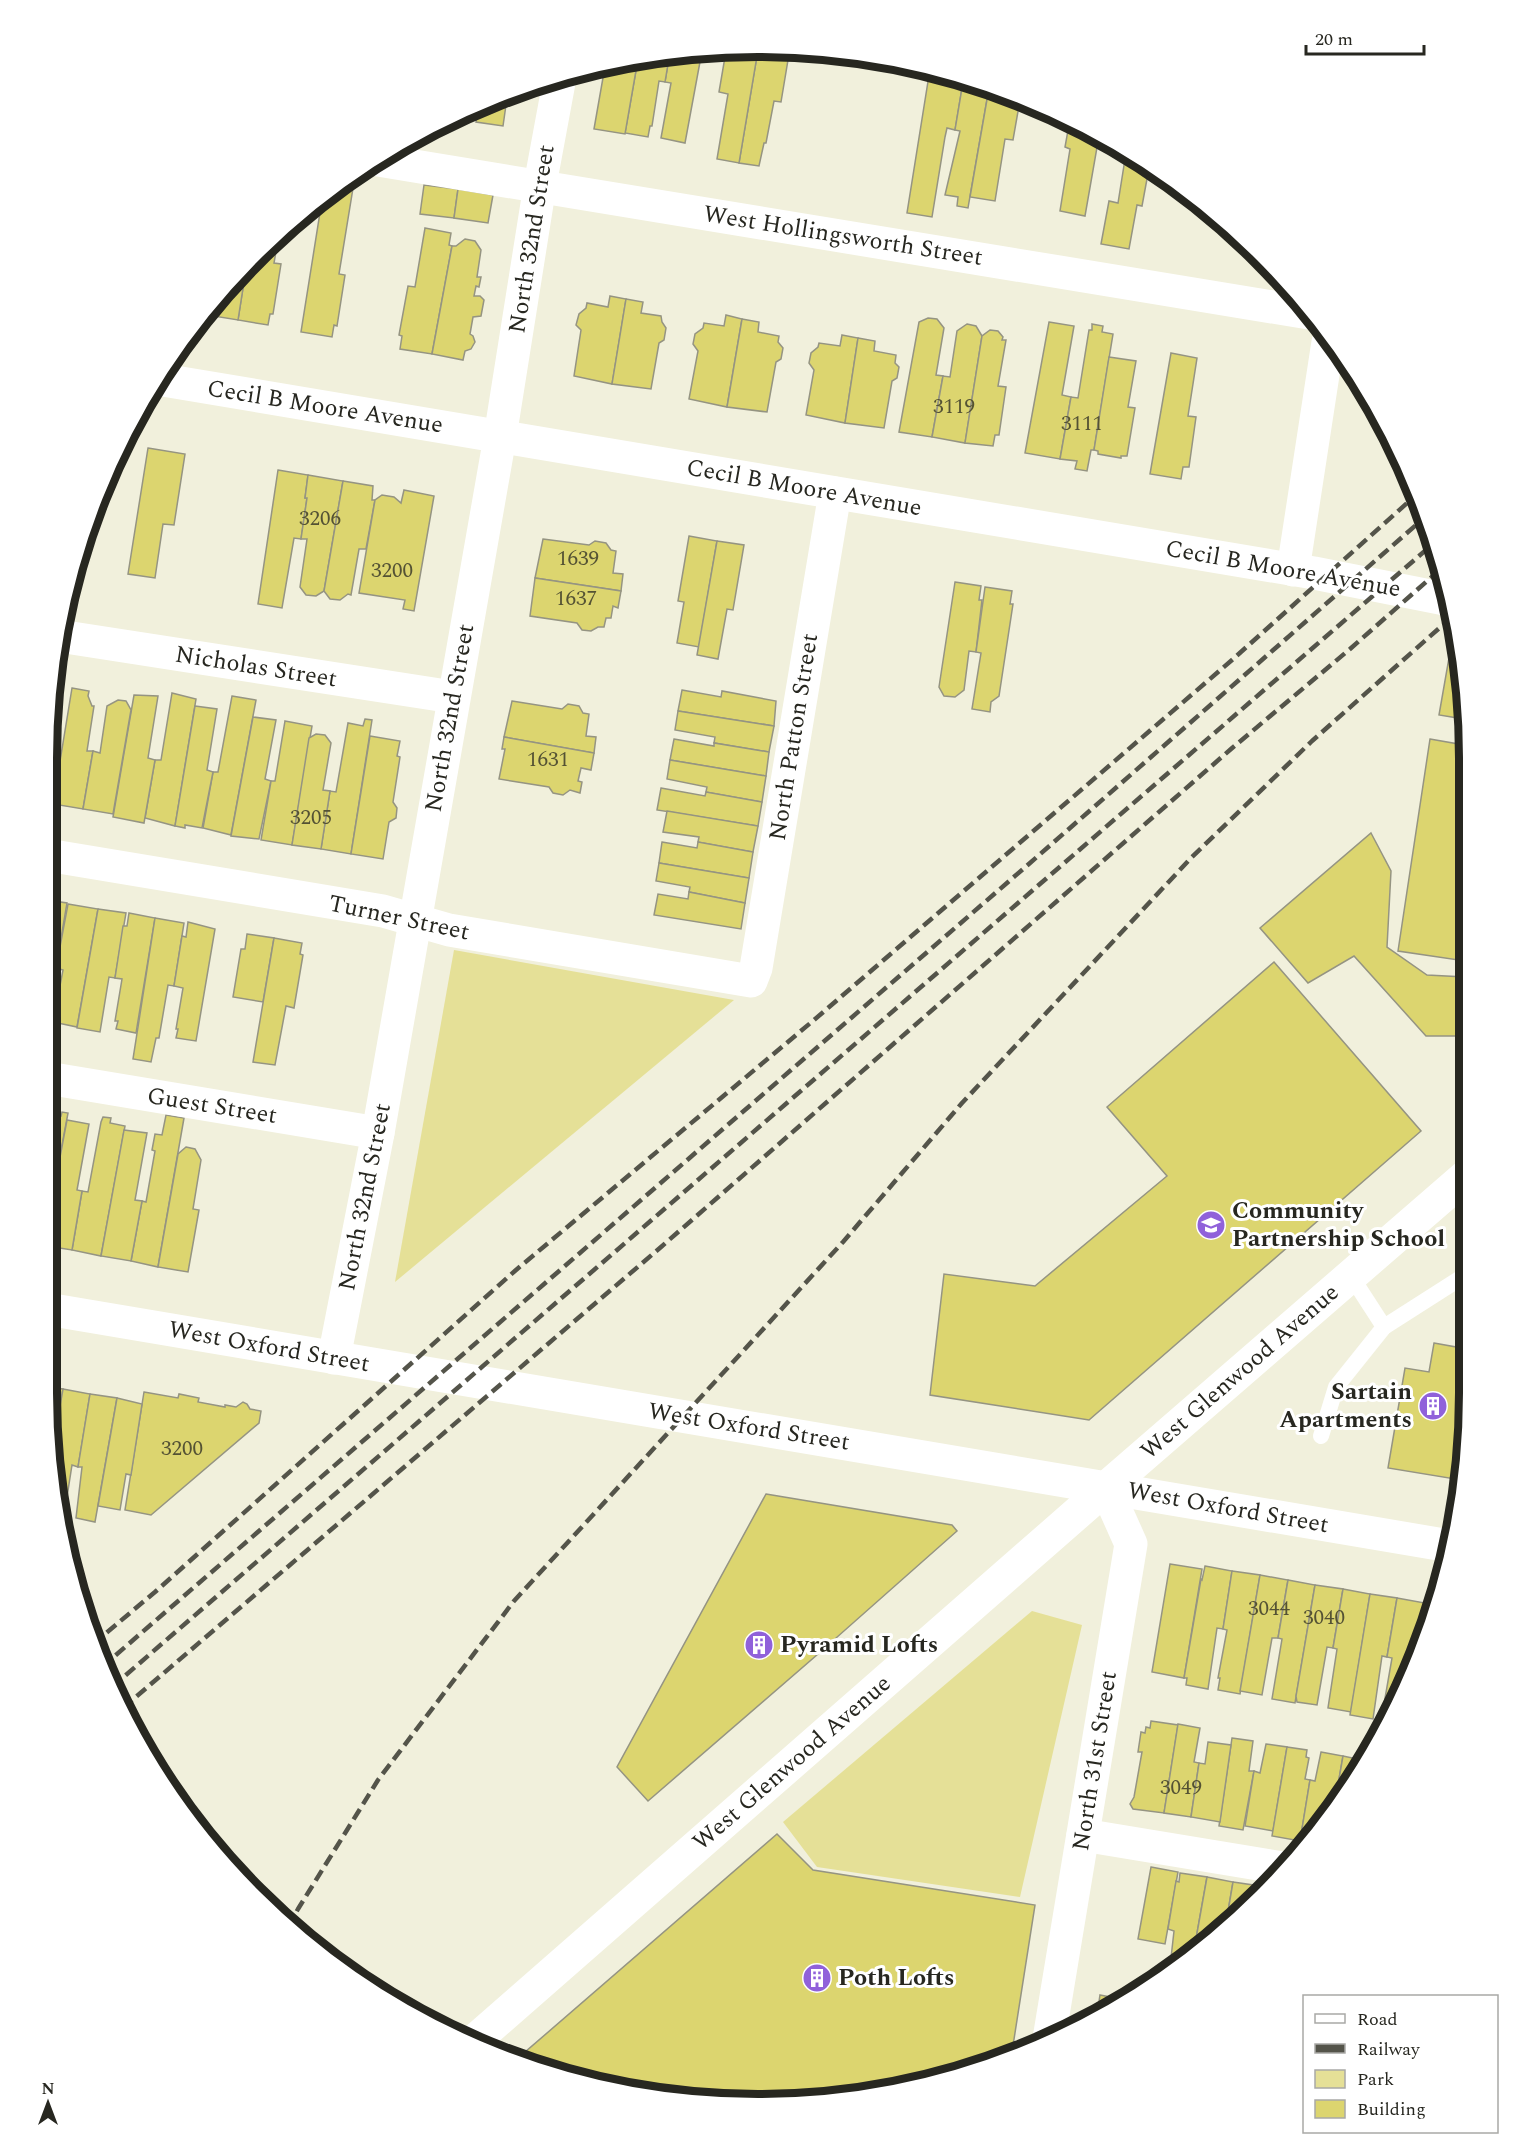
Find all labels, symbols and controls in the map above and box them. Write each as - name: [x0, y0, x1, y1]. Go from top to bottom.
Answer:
- scale bar: [1306, 18, 1424, 56]
- text: 20 m: [1315, 26, 1353, 53]
- street label: North 32nd Street: [499, 142, 565, 336]
- street label: West Hollingsworth Street: [701, 196, 985, 276]
- street label: Cecil B Moore Avenue: [204, 371, 446, 443]
- house number: 3119: [933, 391, 975, 423]
- house number: 3111: [1061, 408, 1103, 440]
- street label: Cecil B Moore Avenue: [684, 450, 924, 526]
- house number: 3206: [299, 503, 341, 535]
- street label: Cecil B Moore Avenue: [1163, 531, 1403, 607]
- house number: 1639: [557, 543, 599, 575]
- house number: 3200: [371, 555, 413, 587]
- house number: 1637: [555, 583, 597, 615]
- street label: North 32nd Street: [416, 621, 484, 815]
- street label: North Patton Street: [760, 631, 828, 843]
- street label: Nicholas Street: [173, 636, 339, 698]
- house number: 1631: [527, 744, 569, 776]
- house number: 3205: [290, 802, 332, 834]
- street label: Turner Street: [325, 886, 473, 950]
- street label: Guest Street: [144, 1078, 280, 1134]
- street label: North 32nd Street: [329, 1100, 401, 1294]
- place label: Community Partnership School: [1232, 1193, 1445, 1257]
- school or university icon: Community Partnership School: [1195, 1209, 1227, 1241]
- street label: West Glenwood Avenue: [1133, 1275, 1347, 1469]
- street label: West Oxford Street: [166, 1312, 372, 1382]
- place label: Sartain Apartments: [1279, 1374, 1412, 1438]
- building icon: Sartain Apartments: [1417, 1390, 1449, 1422]
- street label: West Oxford Street: [646, 1393, 852, 1461]
- house number: 3200: [161, 1433, 203, 1465]
- street label: West Oxford Street: [1125, 1473, 1331, 1543]
- house number: 3044: [1248, 1593, 1290, 1625]
- house number: 3040: [1303, 1602, 1345, 1634]
- place label: Pyramid Lofts: [780, 1627, 938, 1663]
- building icon: Pyramid Lofts: [743, 1629, 775, 1661]
- street label: West Glenwood Avenue: [685, 1666, 899, 1860]
- street label: North 31st Street: [1063, 1668, 1127, 1854]
- house number: 3049: [1160, 1772, 1202, 1804]
- place label: Poth Lofts: [838, 1960, 955, 1996]
- building icon: Poth Lofts: [801, 1962, 833, 1994]
- legend: [1303, 1995, 1498, 2133]
- text: Road: [1357, 2006, 1398, 2033]
- text: Railway: [1357, 2036, 1421, 2063]
- text: Park: [1357, 2066, 1394, 2093]
- north arrow: [18, 2073, 78, 2133]
- text: N: [41, 2077, 55, 2101]
- text: Building: [1357, 2096, 1426, 2123]

